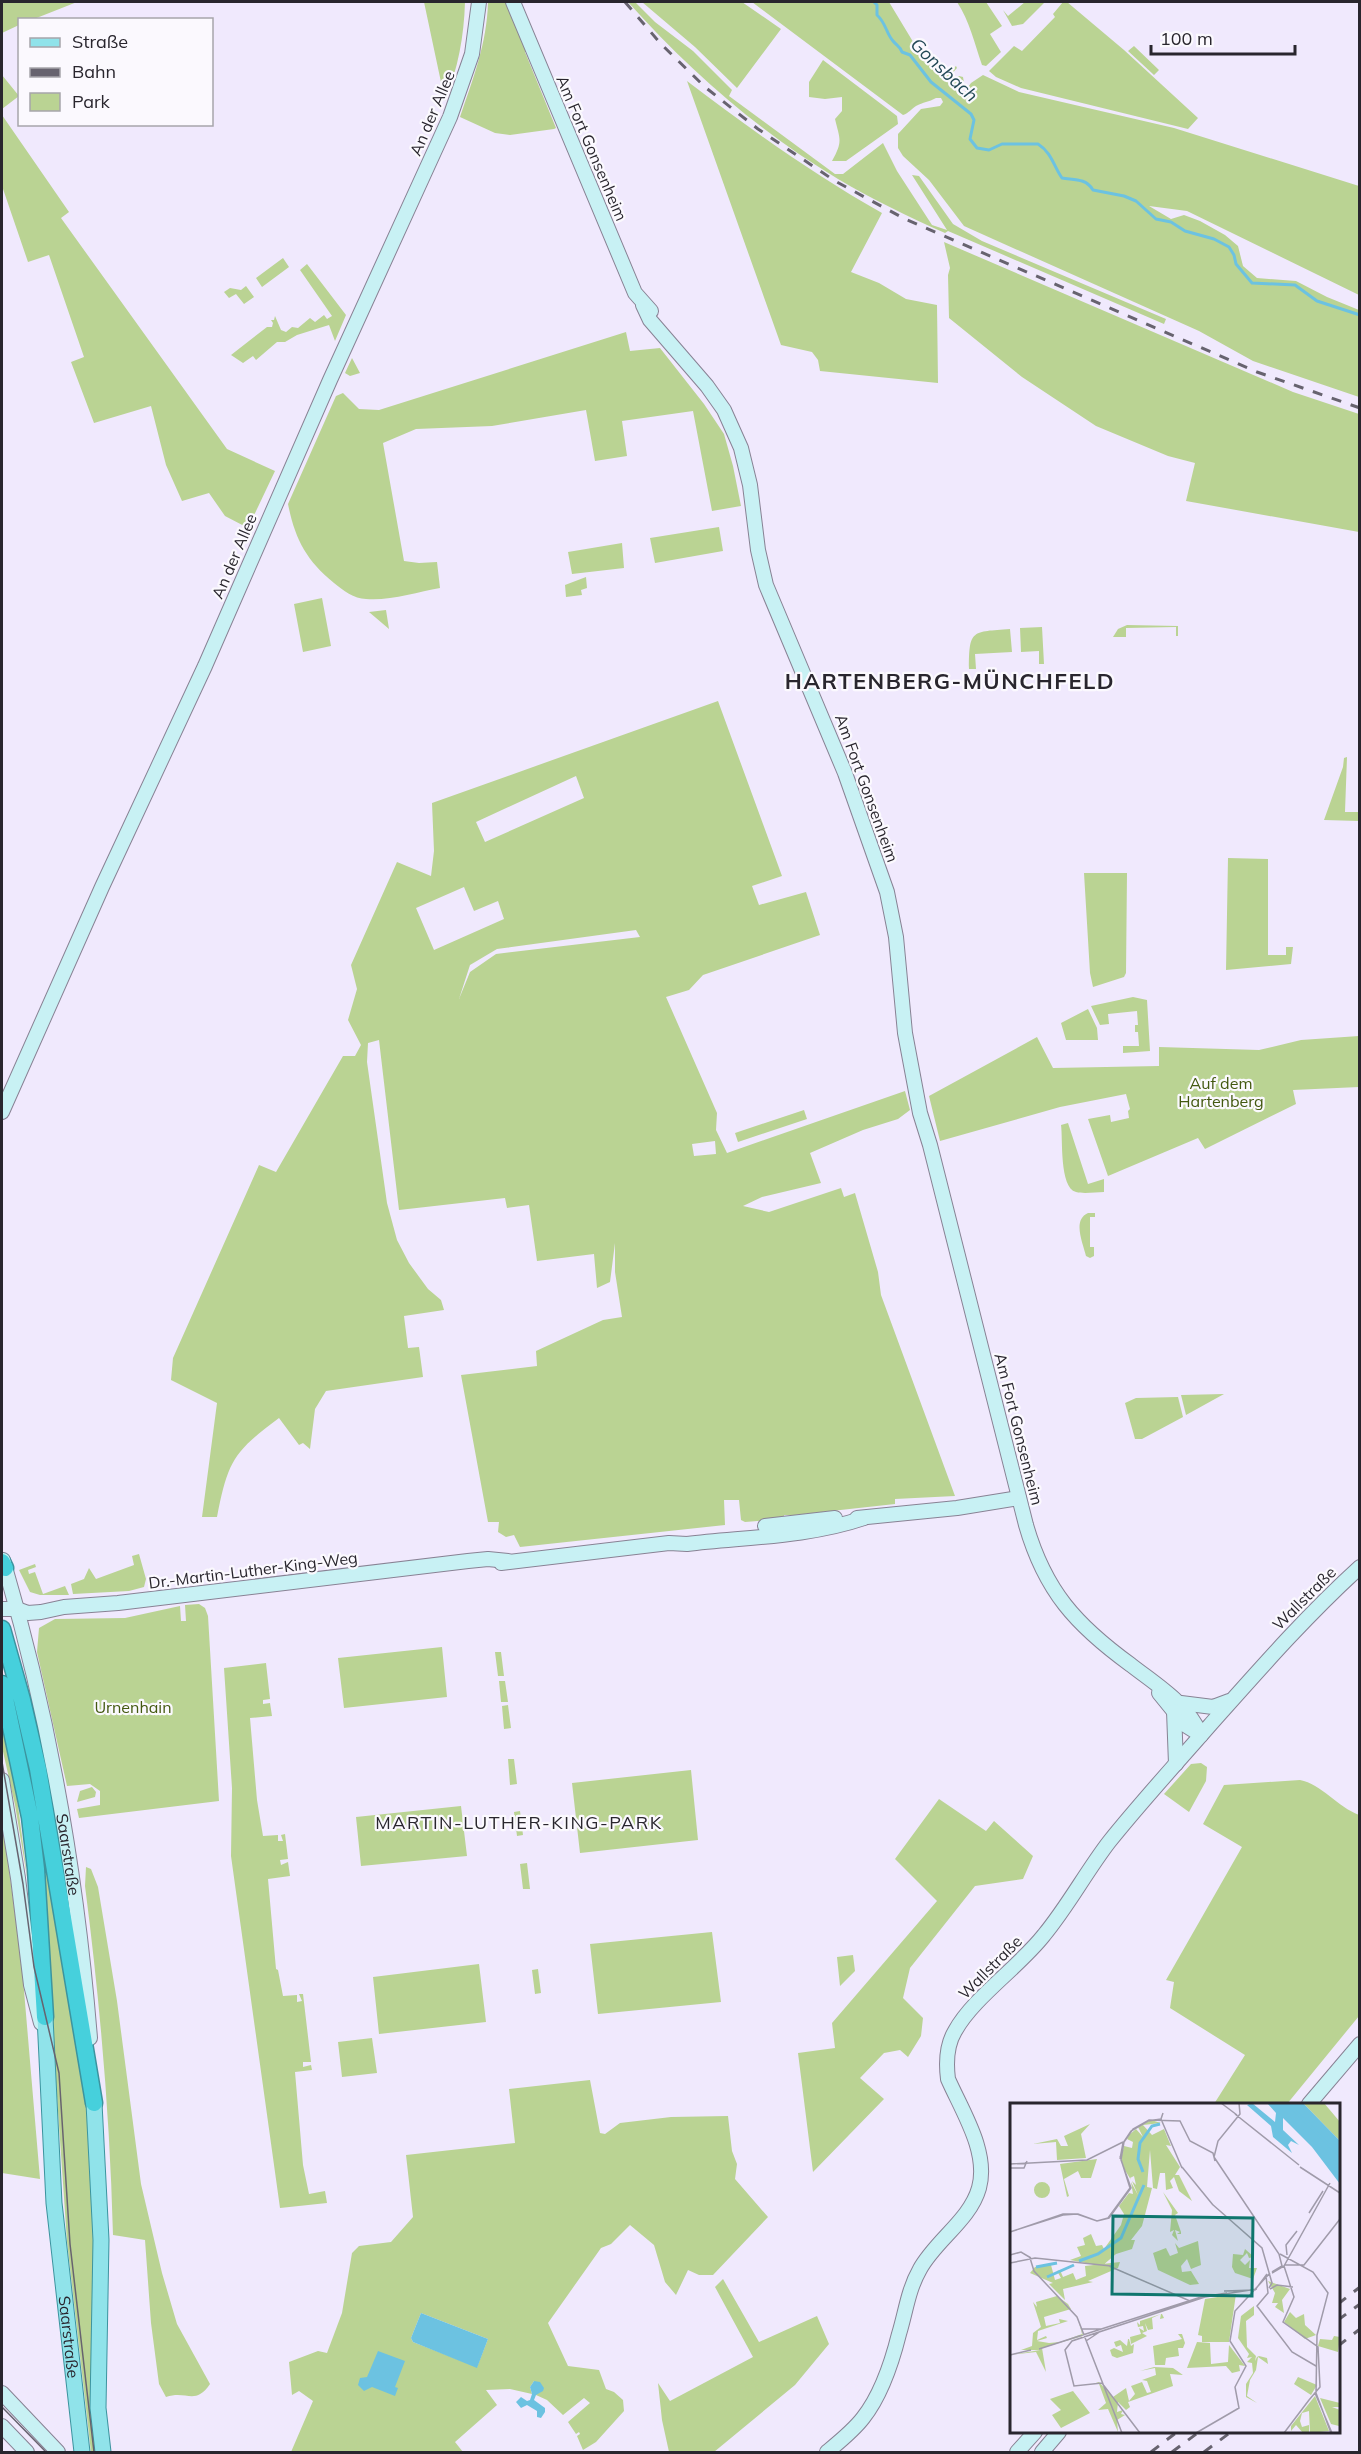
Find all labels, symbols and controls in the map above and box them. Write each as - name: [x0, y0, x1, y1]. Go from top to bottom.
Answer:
- legend: [18, 18, 213, 126]
- scale bar: [1151, 18, 1295, 56]
- text: 100 m: [1160, 27, 1213, 50]
- text: Straße: [72, 30, 128, 53]
- water label: Gonsbach: [906, 33, 983, 107]
- text: Bahn: [72, 60, 116, 83]
- street label: An der Allee: [405, 67, 459, 159]
- street label: Am Fort Gonsenheim: [552, 72, 632, 224]
- text: Park: [72, 90, 111, 113]
- street label: An der Allee: [207, 510, 261, 602]
- district label: HARTENBERG-MÜNCHFELD: [785, 667, 1115, 695]
- street label: Am Fort Gonsenheim: [831, 711, 903, 865]
- park label: Auf dem Hartenberg: [1178, 1073, 1264, 1111]
- street label: Am Fort Gonsenheim: [990, 1351, 1048, 1507]
- street label: Dr.-Martin-Luther-King-Weg: [147, 1547, 359, 1593]
- street label: Wallstraße: [1268, 1562, 1340, 1634]
- park label: Urnenhain: [94, 1697, 172, 1717]
- district label: MARTIN-LUTHER-KING-PARK: [375, 1811, 663, 1834]
- street label: Saarstraße: [52, 1812, 84, 1897]
- street label: Wallstraße: [954, 1931, 1026, 2003]
- inset map: [1010, 2103, 1340, 2433]
- street label: Saarstraße: [55, 2295, 84, 2379]

